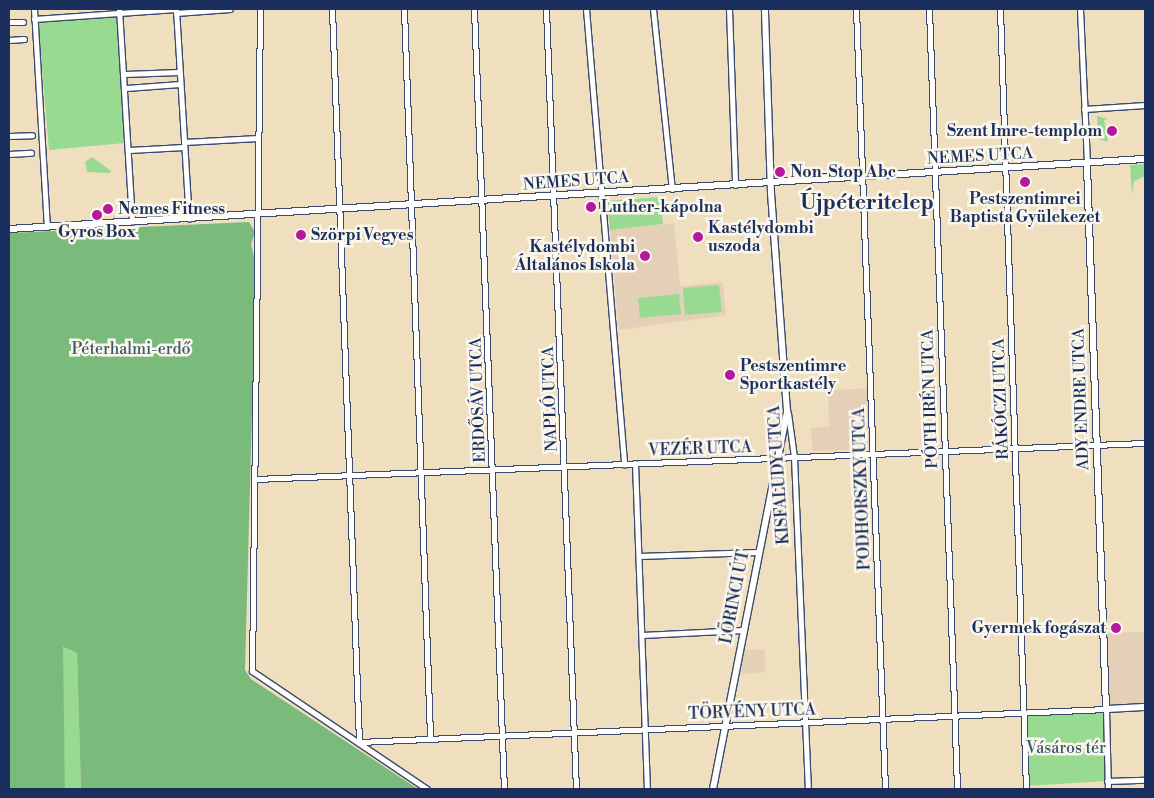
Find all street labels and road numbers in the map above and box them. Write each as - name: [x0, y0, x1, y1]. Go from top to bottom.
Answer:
- street label: NEMES UTCA: [926, 144, 1034, 168]
- street label: NEMES UTCA: [522, 168, 630, 194]
- street label: ADY ENDRE UTCA: [1069, 328, 1093, 470]
- street label: PÓTH IRÉN UTCA: [918, 329, 942, 469]
- street label: ERDŐSÁV UTCA: [466, 337, 490, 463]
- street label: RÁKÓCZI UTCA: [989, 338, 1013, 460]
- street label: NAPLÓ UTCA: [539, 346, 561, 452]
- street label: KISFALUDY UTCA: [765, 405, 793, 545]
- street label: PODHORSZKY UTCA: [850, 407, 874, 571]
- street label: VEZÉR UTCA: [648, 438, 752, 460]
- street label: LŐRINCI ÚT: [716, 548, 754, 646]
- street label: TÖRVÉNY UTCA: [688, 700, 816, 724]

